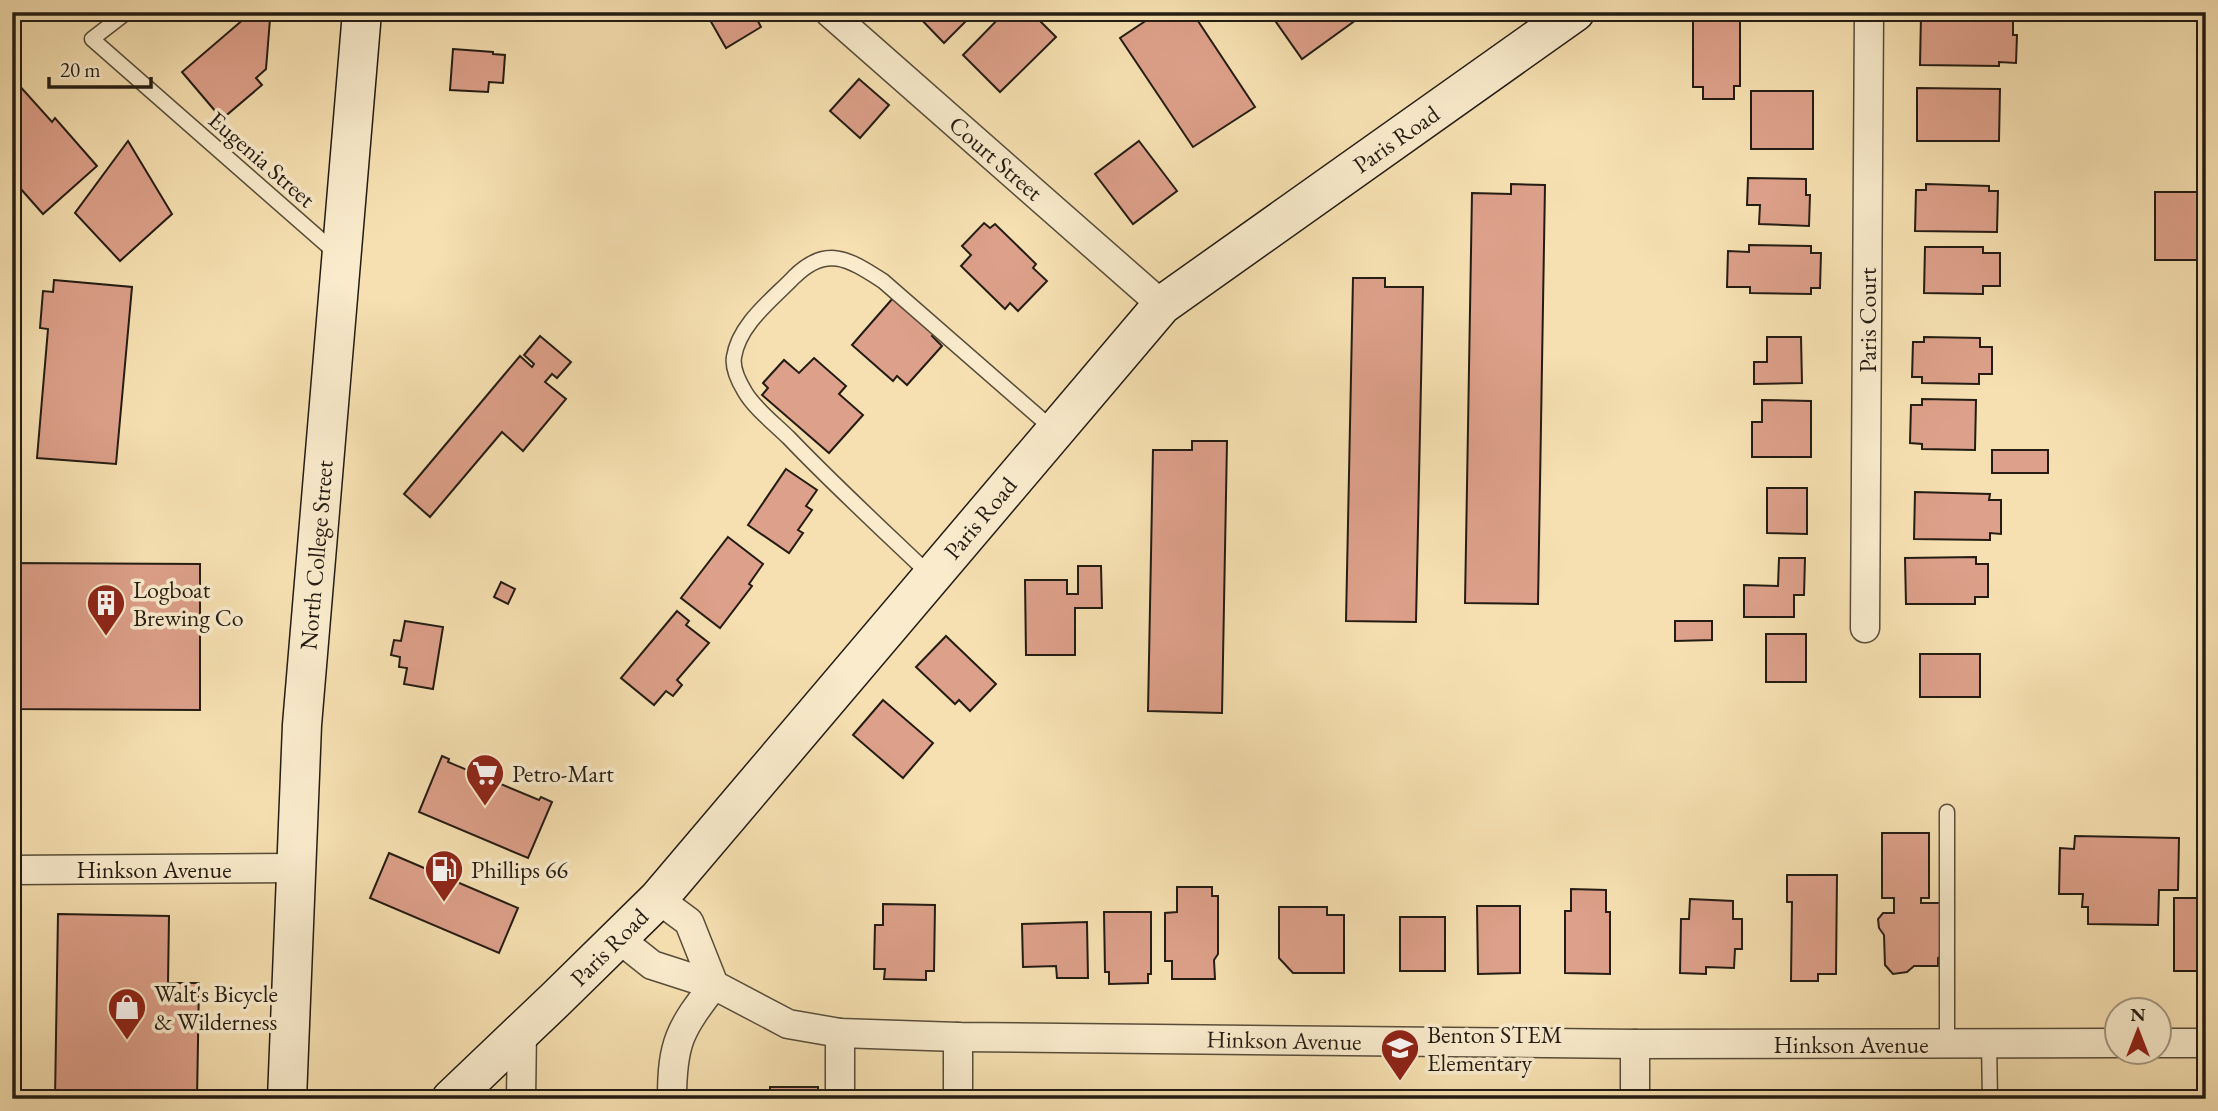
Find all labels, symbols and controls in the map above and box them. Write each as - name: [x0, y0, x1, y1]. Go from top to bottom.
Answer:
- scale bar: [49, 46, 150, 90]
- text: 20 m: [60, 56, 101, 83]
- street label: Paris Road: [1347, 98, 1446, 180]
- street label: Eugenia Street: [202, 104, 322, 214]
- street label: Court Street: [943, 109, 1050, 208]
- street label: Paris Court: [1852, 267, 1883, 373]
- street label: North College Street: [292, 458, 340, 651]
- street label: Paris Road: [937, 470, 1024, 566]
- place label: Logboat Brewing Co: [133, 574, 244, 633]
- building icon: Logboat Brewing Co: [85, 582, 127, 637]
- supermarket icon: Petro-Mart: [464, 752, 506, 807]
- place label: Petro-Mart: [512, 758, 614, 789]
- fuel station icon: Phillips 66: [423, 848, 465, 903]
- street label: Hinkson Avenue: [76, 854, 232, 885]
- place label: Phillips 66: [471, 854, 568, 885]
- street label: Paris Road: [563, 901, 655, 993]
- place label: Walt's Bicycle & Wilderness: [154, 978, 278, 1037]
- shop icon: Walt's Bicycle & Wilderness: [106, 986, 148, 1041]
- north arrow: [2102, 996, 2172, 1066]
- text: N: [2130, 1002, 2146, 1027]
- place label: Benton STEM Elementary: [1427, 1019, 1562, 1078]
- street label: Hinkson Avenue: [1206, 1023, 1362, 1057]
- school or university icon: Benton STEM Elementary: [1379, 1027, 1421, 1082]
- street label: Hinkson Avenue: [1773, 1029, 1929, 1060]

